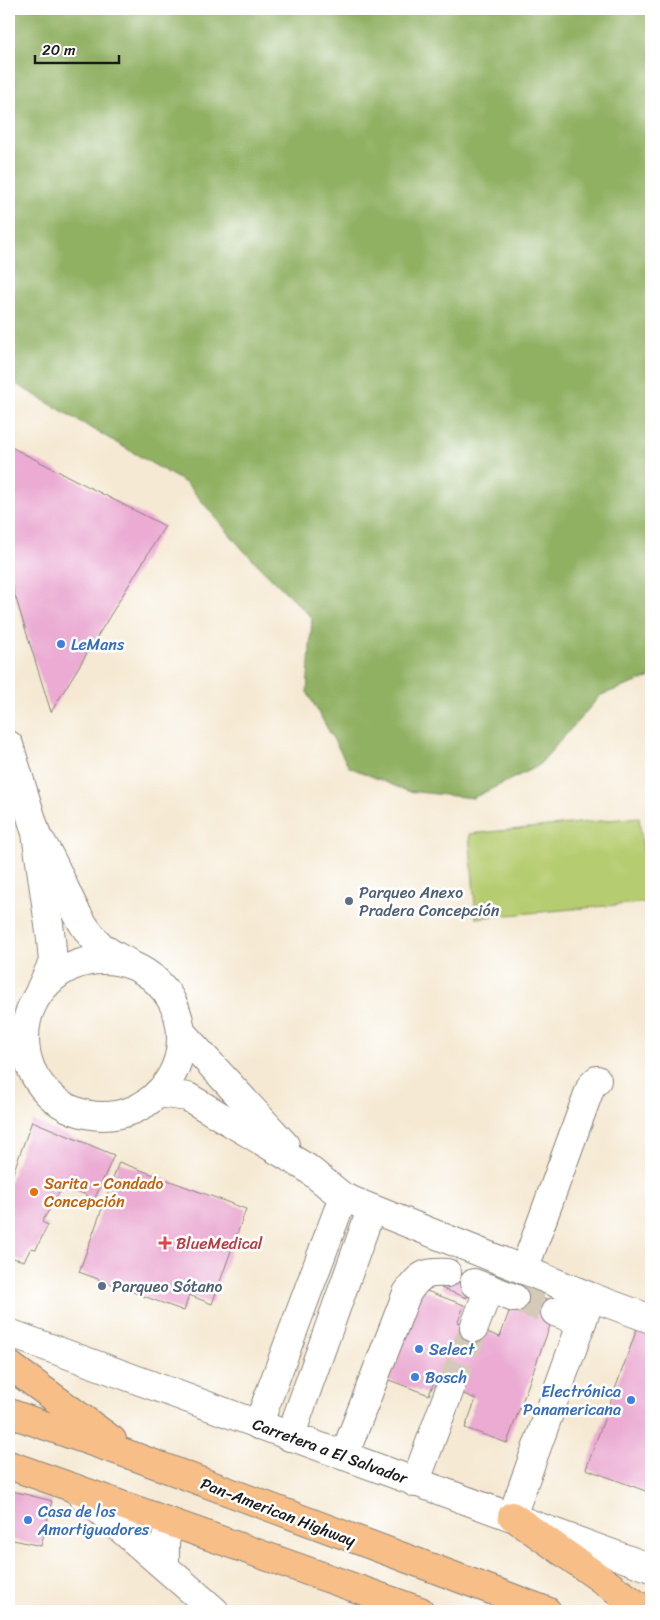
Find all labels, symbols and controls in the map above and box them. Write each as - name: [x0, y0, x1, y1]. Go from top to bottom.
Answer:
- scale bar: [35, 32, 119, 64]
- text: 20 m: [42, 37, 76, 63]
- place label: LeMans: [71, 630, 125, 659]
- marker: LeMans: [55, 638, 67, 650]
- place label: Parqueo Anexo Pradera Concepción: [359, 878, 500, 925]
- marker: Parqueo Anexo Pradera Concepción: [343, 895, 355, 907]
- place label: Sarita - Condado Concepción: [44, 1169, 163, 1216]
- marker: Sarita - Condado Concepción: [28, 1186, 40, 1198]
- place label: BlueMedical: [176, 1229, 263, 1258]
- marker: BlueMedical: [158, 1236, 172, 1250]
- place label: Parqueo Sótano: [112, 1272, 222, 1301]
- marker: Parqueo Sótano: [96, 1280, 108, 1292]
- place label: Select: [429, 1335, 475, 1364]
- marker: Select: [413, 1343, 425, 1355]
- place label: Bosch: [425, 1363, 467, 1392]
- marker: Bosch: [409, 1371, 421, 1383]
- place label: Electrónica Panamericana: [523, 1377, 621, 1424]
- marker: Electrónica Panamericana: [625, 1394, 637, 1406]
- street label: Carretera a El Salvador: [248, 1409, 413, 1493]
- street label: Pan-American Highway: [196, 1469, 361, 1555]
- place label: Casa de los Amortiguadores: [37, 1497, 150, 1544]
- marker: Casa de los Amortiguadores: [22, 1514, 34, 1526]

